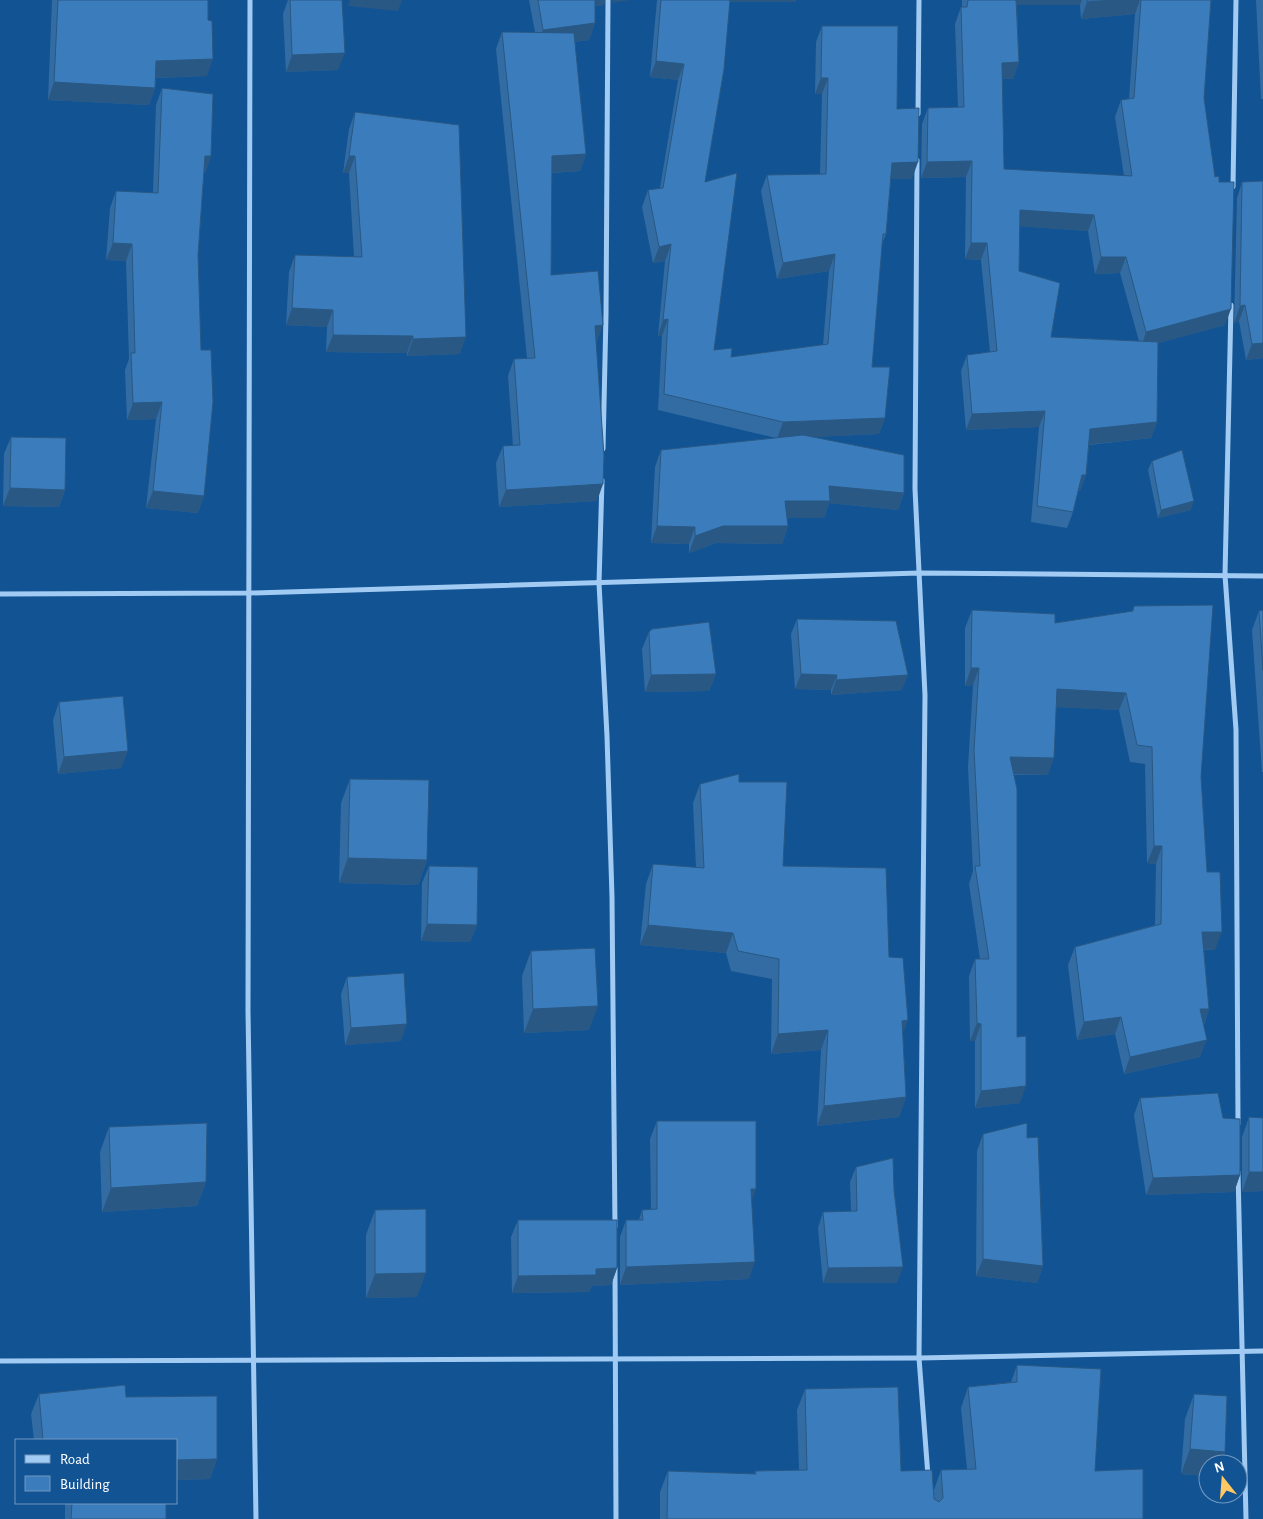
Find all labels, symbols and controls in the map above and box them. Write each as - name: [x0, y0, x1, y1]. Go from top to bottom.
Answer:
- legend: [15, 1439, 178, 1504]
- text: Road: [60, 1452, 90, 1467]
- north arrow: [1198, 1454, 1248, 1504]
- text: N: [1213, 1459, 1226, 1476]
- text: Building: [60, 1477, 110, 1492]

